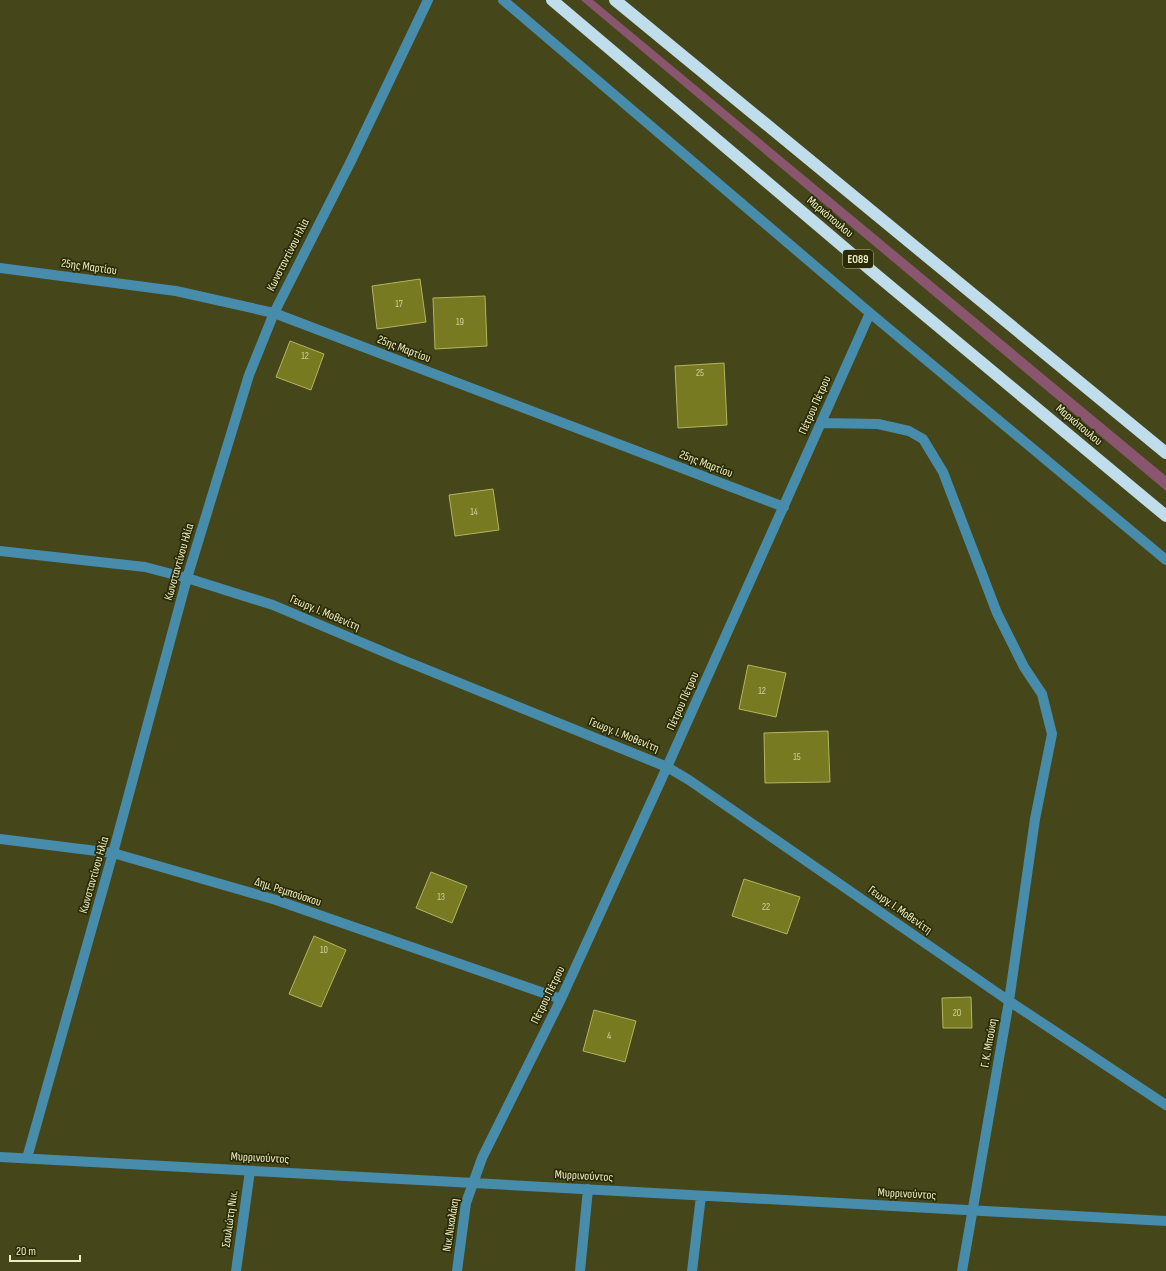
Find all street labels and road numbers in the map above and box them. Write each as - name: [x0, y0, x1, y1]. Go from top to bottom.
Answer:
- street label: Μαρκόπουλου: [804, 193, 856, 241]
- street label: Κωνσταντίνου Ηλία: [263, 216, 313, 294]
- road number: ΕΟ89: [843, 250, 873, 268]
- street label: 25ης Μαρτίου: [60, 256, 118, 278]
- street label: 25ης Μαρτίου: [375, 332, 433, 366]
- street label: Πέτρου Πέτρου: [795, 373, 835, 437]
- street label: Μαρκόπουλου: [1053, 401, 1105, 449]
- street label: 25ης Μαρτίου: [677, 447, 735, 481]
- street label: Κωνσταντίνου Ηλία: [161, 522, 197, 602]
- street label: Γεωργ. Ι. Μοθενίτη: [288, 592, 362, 634]
- street label: Πέτρου Πέτρου: [663, 669, 703, 733]
- street label: Γεωργ. Ι. Μοθενίτη: [587, 714, 661, 756]
- street label: Κωνσταντίνου Ηλία: [76, 835, 112, 915]
- street label: Δημ. Ρεμπούσκου: [253, 874, 323, 910]
- street label: Γεωργ. Ι. Μοθενίτη: [865, 882, 935, 938]
- street label: Πέτρου Πέτρου: [528, 964, 568, 1026]
- street label: Γ. Κ. Μπούκη: [977, 1017, 1001, 1069]
- street label: Μυρρινούντος: [230, 1149, 290, 1167]
- street label: Μυρρινούντος: [554, 1167, 614, 1185]
- street label: Μυρρινούντος: [877, 1185, 937, 1203]
- street label: Σουλιώτη Νικ.: [219, 1190, 241, 1248]
- street label: Νικ.Νικολάκη: [439, 1197, 463, 1253]

